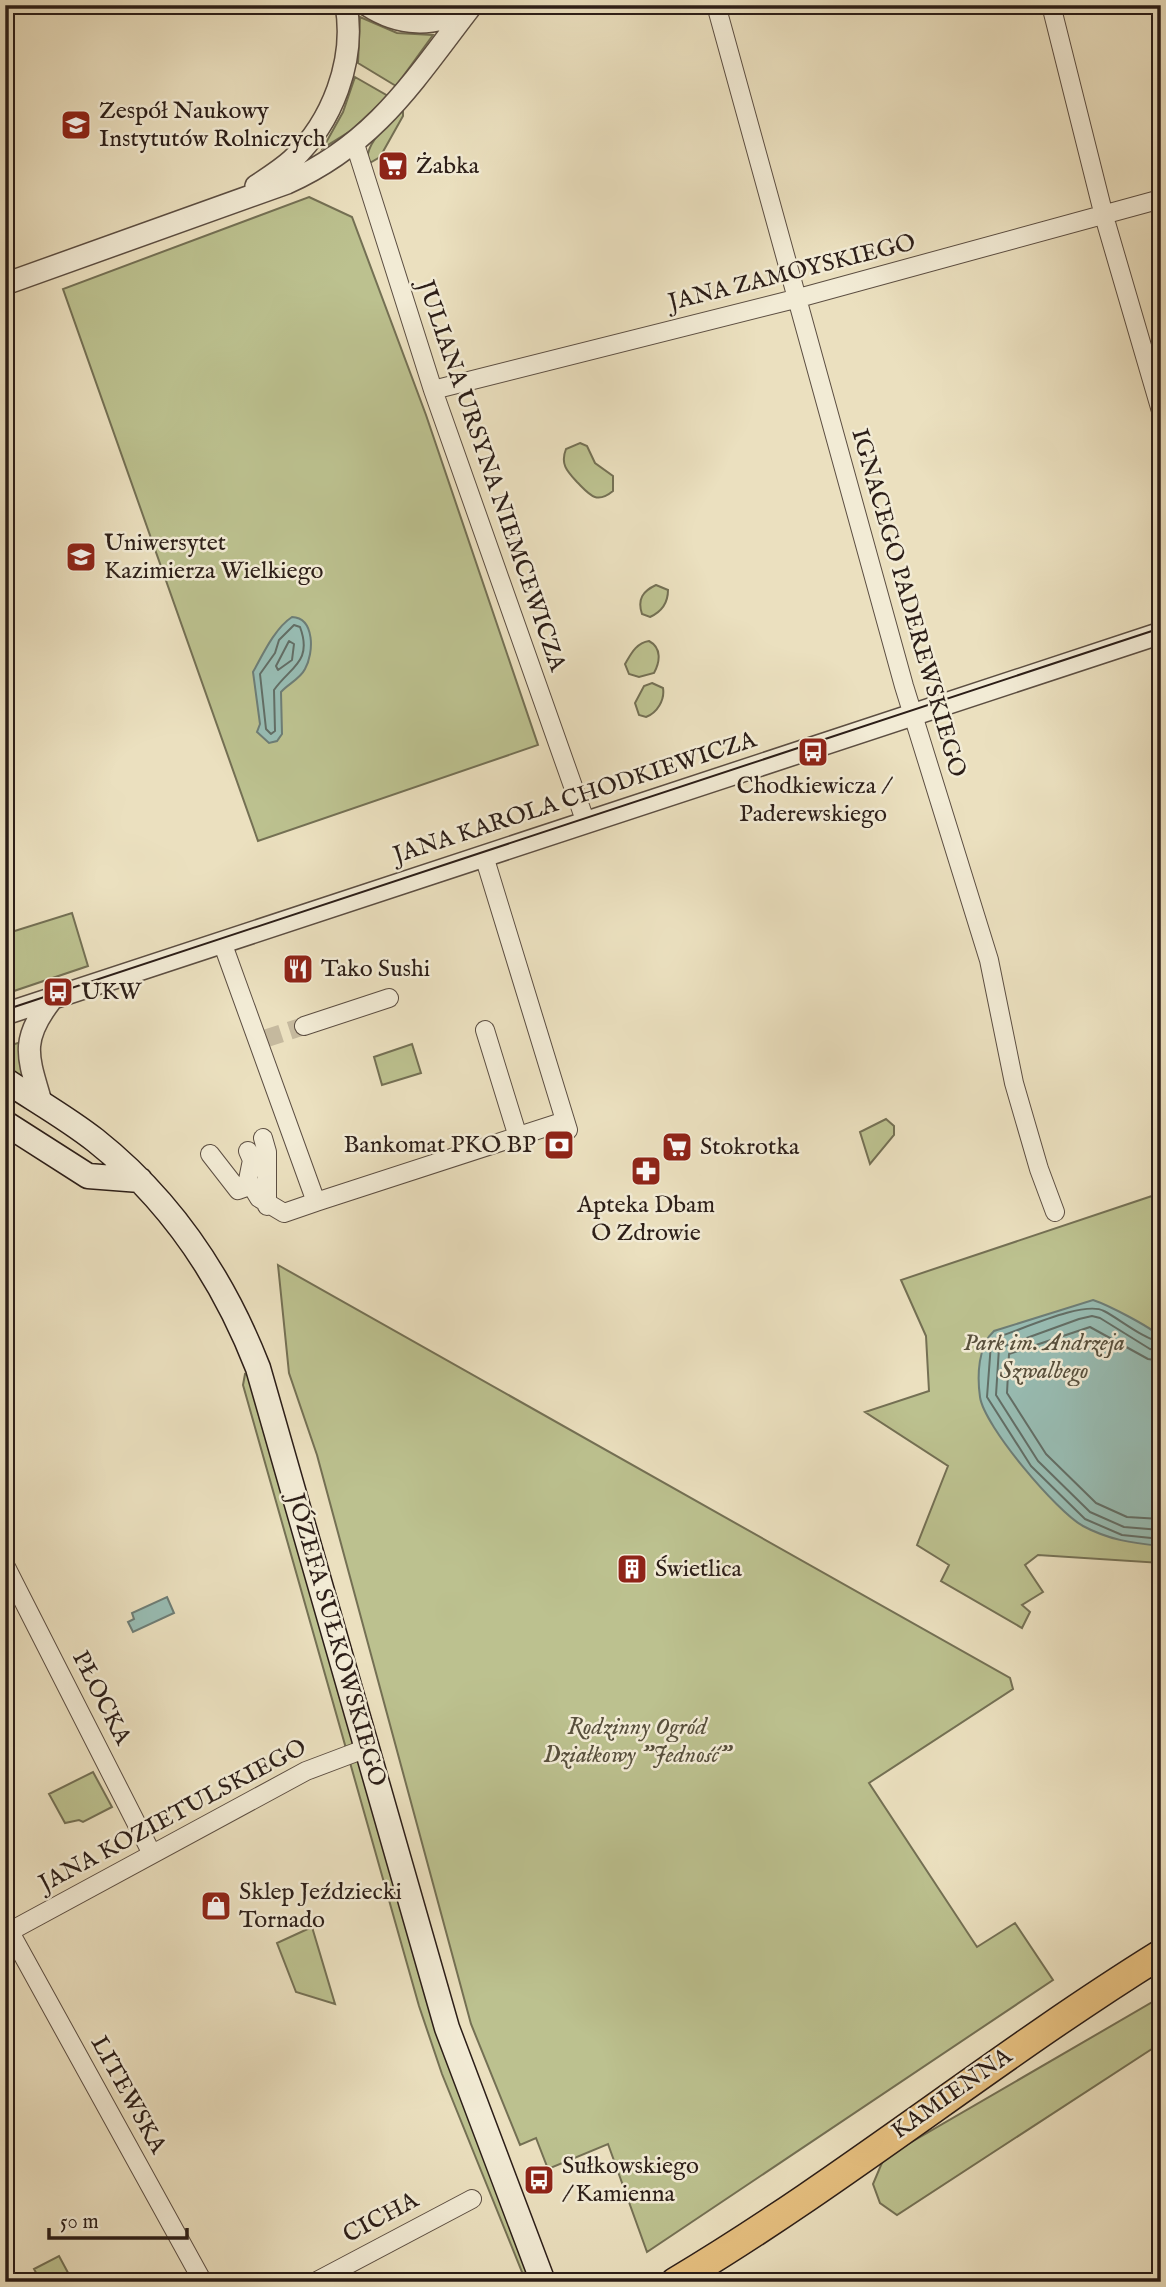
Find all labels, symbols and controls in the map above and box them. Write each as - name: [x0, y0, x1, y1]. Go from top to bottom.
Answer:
- place label: Zespół Naukowy Instytutów Rolniczych: [99, 96, 326, 155]
- school or university icon: Zespół Naukowy Instytutów Rolniczych: [59, 108, 93, 142]
- supermarket icon: Żabka: [376, 149, 410, 183]
- place label: Żabka: [416, 151, 480, 182]
- street label: JANA ZAMOYSKIEGO: [662, 227, 919, 319]
- street label: JULIANA URSYNA NIEMCEWICZA: [408, 274, 573, 676]
- street label: IGNACEGO PADEREWSKIEGO: [843, 425, 973, 781]
- place label: Uniwersytet Kazimierza Wielkiego: [104, 528, 324, 587]
- school or university icon: Uniwersytet Kazimierza Wielkiego: [64, 540, 98, 574]
- street label: JANA KAROLA CHODKIEWICZA: [387, 724, 761, 872]
- bus stop icon: Chodkiewicza / Paderewskiego: [796, 735, 830, 769]
- place label: Chodkiewicza / Paderewskiego: [736, 771, 893, 830]
- restaurant icon: Tako Sushi: [281, 952, 315, 986]
- place label: Tako Sushi: [321, 954, 430, 985]
- bus stop icon: UKW: [41, 975, 75, 1009]
- place label: UKW: [81, 977, 142, 1008]
- bank icon: Bankomat PKO BP: [542, 1128, 576, 1162]
- place label: Bankomat PKO BP: [343, 1130, 536, 1161]
- supermarket icon: Stokrotka: [660, 1130, 694, 1164]
- place label: Stokrotka: [700, 1132, 800, 1163]
- pharmacy icon: Apteka Dbam O Zdrowie: [629, 1154, 663, 1188]
- place label: Apteka Dbam O Zdrowie: [576, 1190, 715, 1249]
- park label: Park im. Andrzeja Szwalbego: [963, 1328, 1125, 1387]
- street label: JÓZEFA SUŁKOWSKIEGO: [278, 1487, 393, 1790]
- building icon: Świetlica: [615, 1552, 649, 1586]
- place label: Świetlica: [655, 1554, 743, 1585]
- street label: PŁOCKA: [64, 1646, 138, 1751]
- park label: Rodzinny Ogród Działkowy "Jedność": [543, 1712, 733, 1771]
- street label: JANA KOZIETULSKIEGO: [31, 1732, 312, 1901]
- place label: Sklep Jeździecki Tornado: [239, 1877, 402, 1936]
- shop icon: Sklep Jeździecki Tornado: [199, 1889, 233, 1923]
- street label: LITEWSKA: [83, 2031, 173, 2160]
- street label: KAMIENNA: [886, 2041, 1019, 2147]
- place label: Sułkowskiego / Kamienna: [562, 2151, 699, 2210]
- bus stop icon: Sułkowskiego / Kamienna: [522, 2163, 556, 2197]
- street label: CICHA: [338, 2185, 425, 2251]
- scale bar: [49, 2196, 187, 2240]
- text: 50 m: [60, 2209, 99, 2236]

